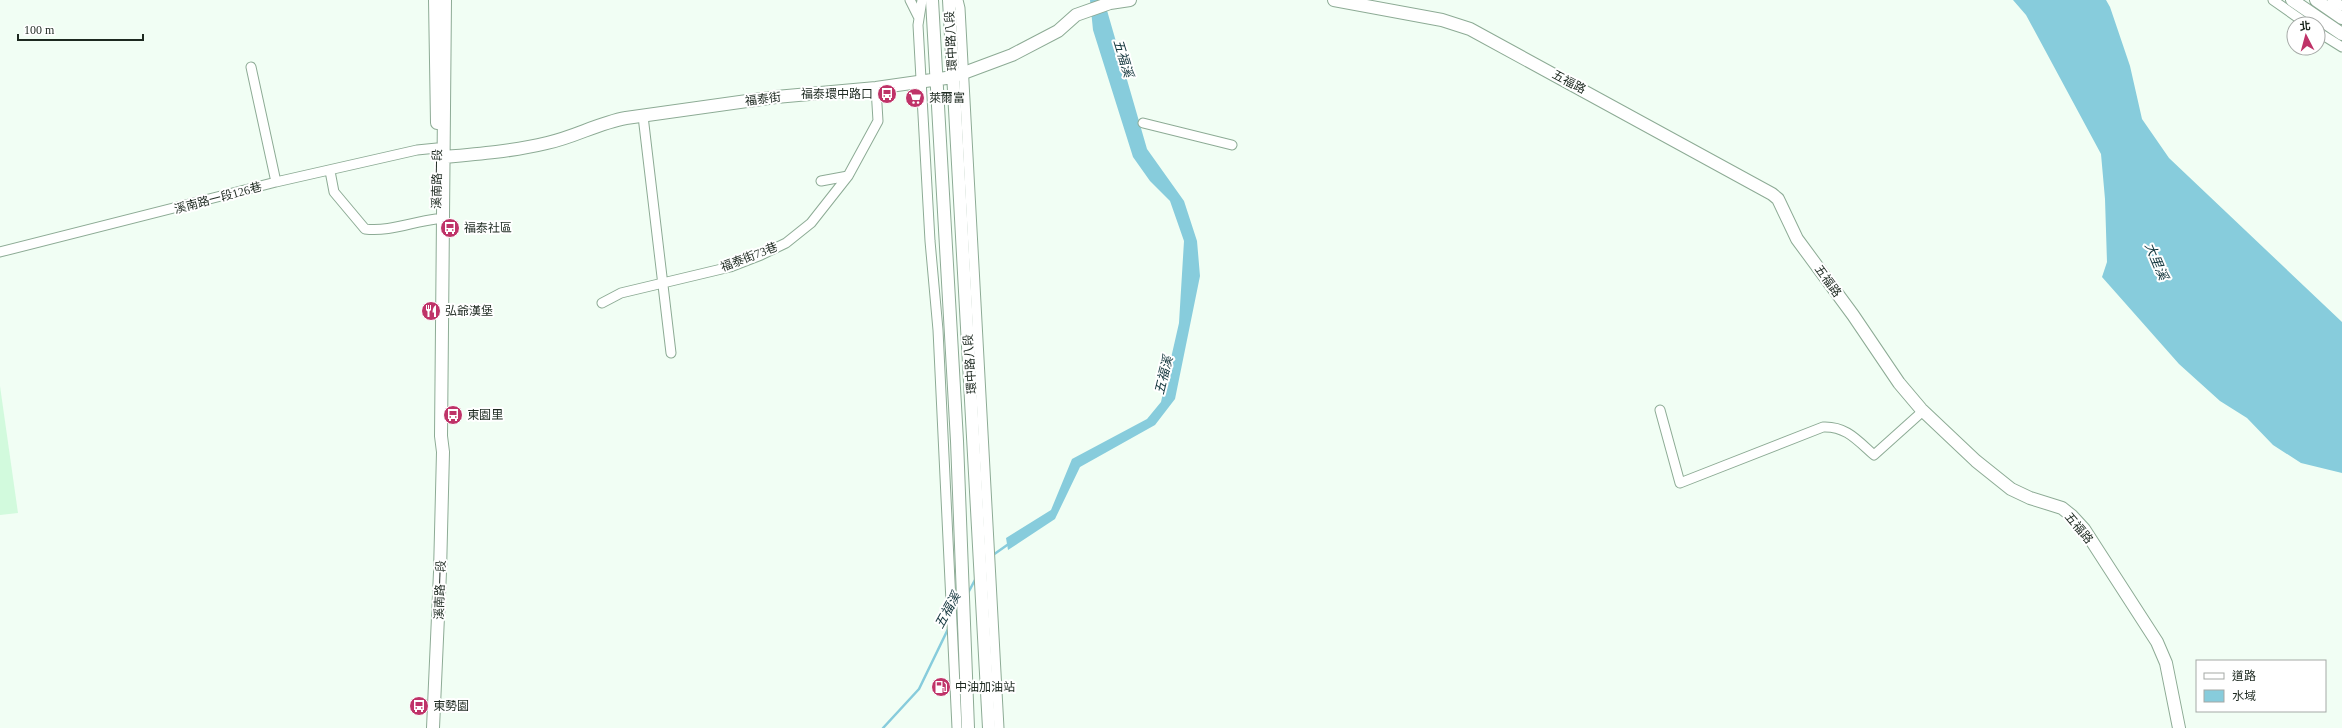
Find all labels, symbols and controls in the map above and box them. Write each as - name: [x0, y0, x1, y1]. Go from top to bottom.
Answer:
- street label: 環中路八段: [942, 11, 960, 71]
- scale bar: [18, 16, 143, 42]
- north arrow: [2286, 16, 2326, 56]
- text: 北: [2299, 20, 2311, 33]
- text: 100 m: [24, 23, 55, 37]
- water label: 五福溪: [1111, 37, 1137, 81]
- street label: 五福路: [1550, 67, 1588, 97]
- bus stop icon: 福泰環中路口: [876, 83, 898, 105]
- place label: 福泰環中路口: [801, 87, 873, 101]
- supermarket icon: 萊爾富: [904, 87, 926, 109]
- street label: 福泰街: [744, 90, 782, 108]
- place label: 萊爾富: [929, 91, 965, 105]
- street label: 溪南路一段: [429, 149, 445, 209]
- street label: 溪南路一段126巷: [173, 180, 263, 216]
- bus stop icon: 福泰社區: [439, 217, 461, 239]
- place label: 福泰社區: [464, 221, 512, 235]
- street label: 福泰街73巷: [718, 240, 780, 274]
- water label: 大里溪: [2142, 240, 2172, 284]
- street label: 五福路: [1812, 262, 1844, 300]
- restaurant icon: 弘爺漢堡: [420, 300, 442, 322]
- place label: 弘爺漢堡: [445, 304, 493, 318]
- street label: 環中路八段: [961, 334, 979, 394]
- water label: 五福溪: [1151, 352, 1176, 396]
- bus stop icon: 東園里: [442, 404, 464, 426]
- place label: 東園里: [467, 408, 503, 422]
- street label: 五福路: [2062, 510, 2096, 546]
- street label: 溪南路一段: [432, 560, 448, 620]
- water label: 五福溪: [931, 588, 964, 631]
- legend: [2196, 660, 2326, 712]
- text: 道路: [2232, 669, 2256, 683]
- fuel station icon: 中油加油站: [930, 676, 952, 698]
- place label: 中油加油站: [955, 680, 1015, 694]
- text: 水域: [2232, 689, 2256, 703]
- bus stop icon: 東勢園: [408, 695, 430, 717]
- place label: 東勢園: [433, 699, 469, 713]

